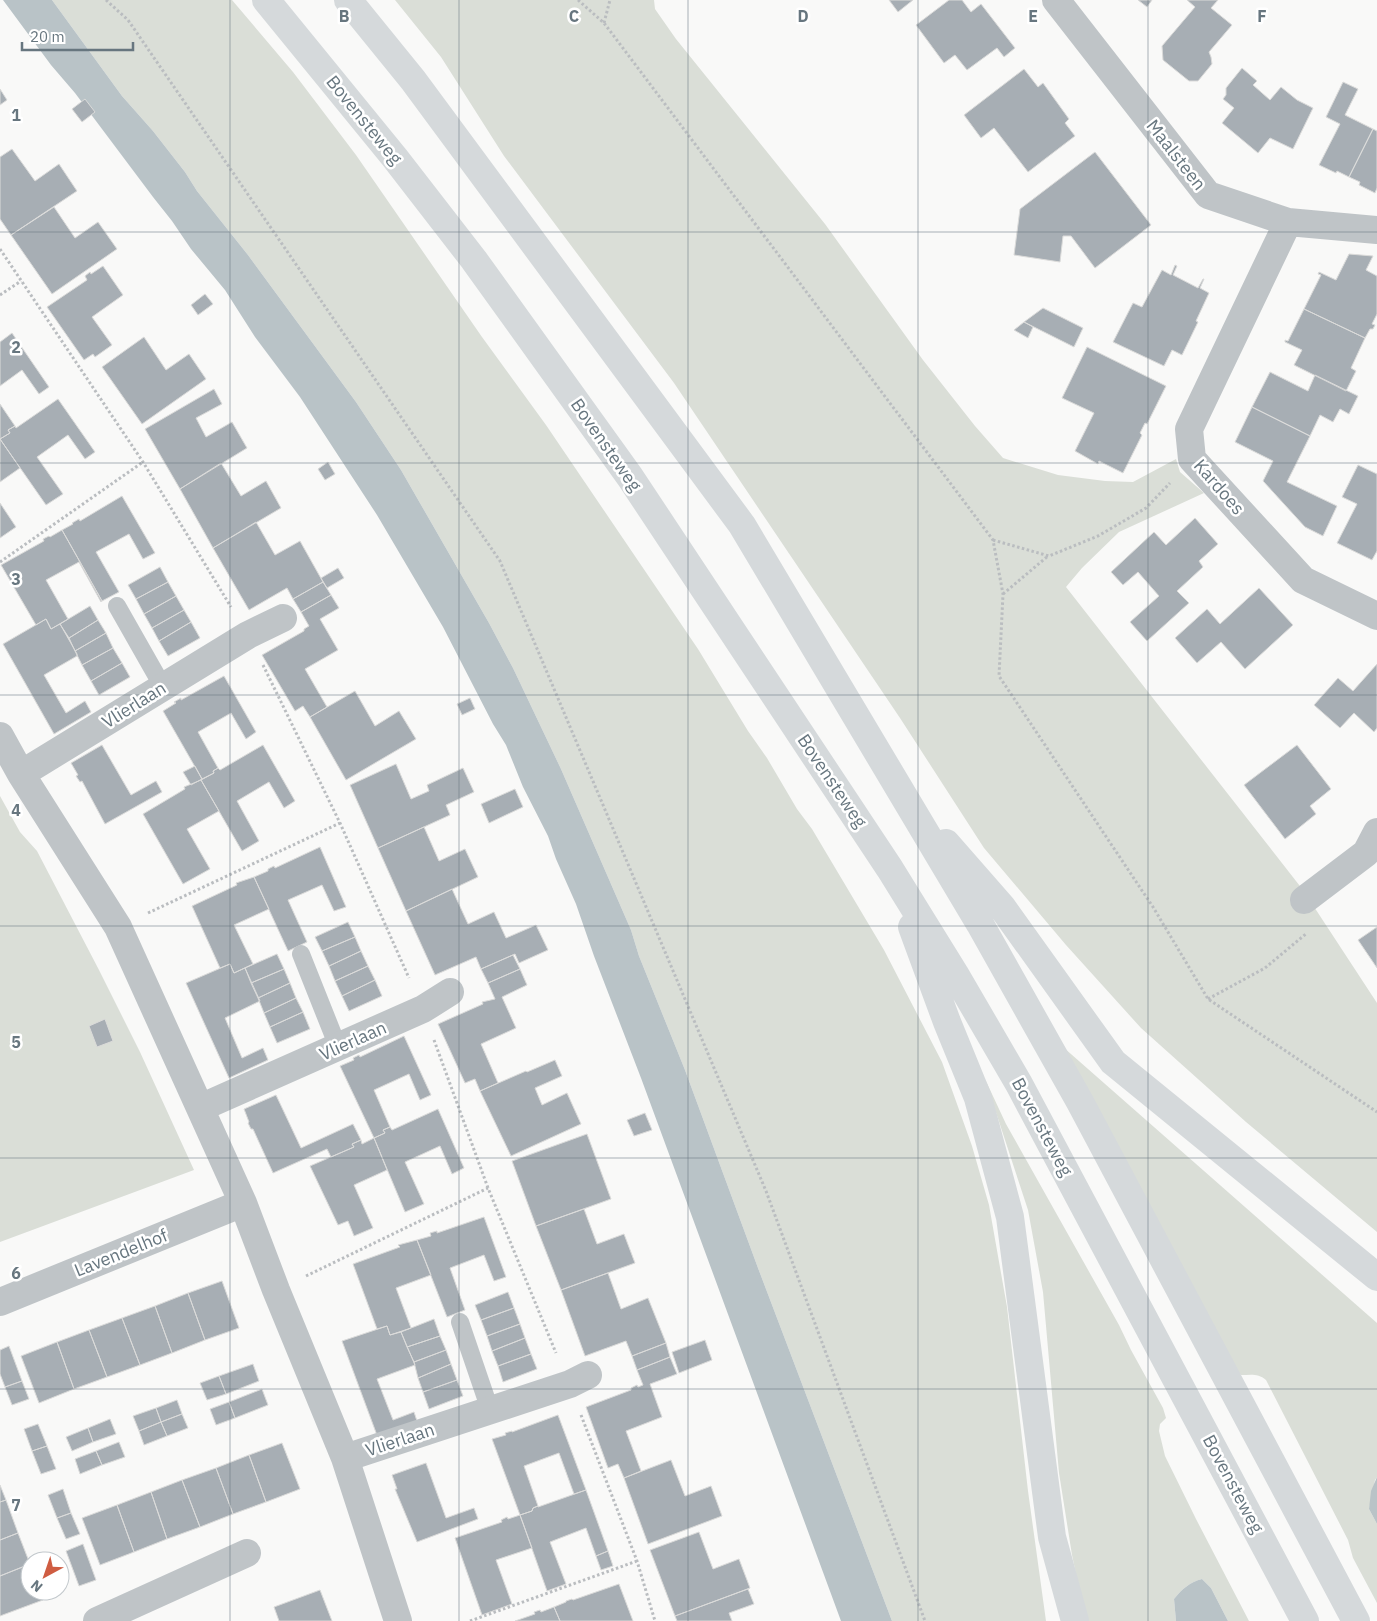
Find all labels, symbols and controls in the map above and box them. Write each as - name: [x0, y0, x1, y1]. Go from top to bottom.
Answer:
- text: B: [339, 6, 350, 26]
- text: C: [569, 6, 579, 26]
- text: D: [797, 6, 809, 26]
- text: E: [1028, 6, 1038, 26]
- text: F: [1257, 6, 1267, 26]
- scale bar: [22, 20, 134, 52]
- text: 20 m: [30, 27, 65, 46]
- street label: Bovensteweg: [321, 70, 408, 169]
- text: 1: [11, 105, 21, 125]
- street label: Maalsteen: [1142, 115, 1211, 195]
- text: 2: [11, 337, 21, 357]
- street label: Bovensteweg: [566, 394, 647, 496]
- street label: Kardoes: [1189, 454, 1250, 519]
- text: 3: [11, 569, 21, 589]
- street label: Vlierlaan: [97, 676, 170, 733]
- street label: Bovensteweg: [793, 729, 873, 832]
- text: 4: [11, 800, 21, 820]
- street label: Vlierlaan: [316, 1016, 390, 1066]
- text: 5: [11, 1032, 21, 1052]
- street label: Bovensteweg: [1007, 1074, 1078, 1180]
- street label: Lavendelhof: [71, 1223, 171, 1282]
- text: 6: [11, 1263, 21, 1283]
- street label: Vlierlaan: [362, 1418, 437, 1461]
- street label: Bovensteweg: [1198, 1431, 1269, 1537]
- text: 7: [11, 1495, 21, 1515]
- north arrow: [20, 1551, 70, 1601]
- text: N: [27, 1576, 46, 1596]

